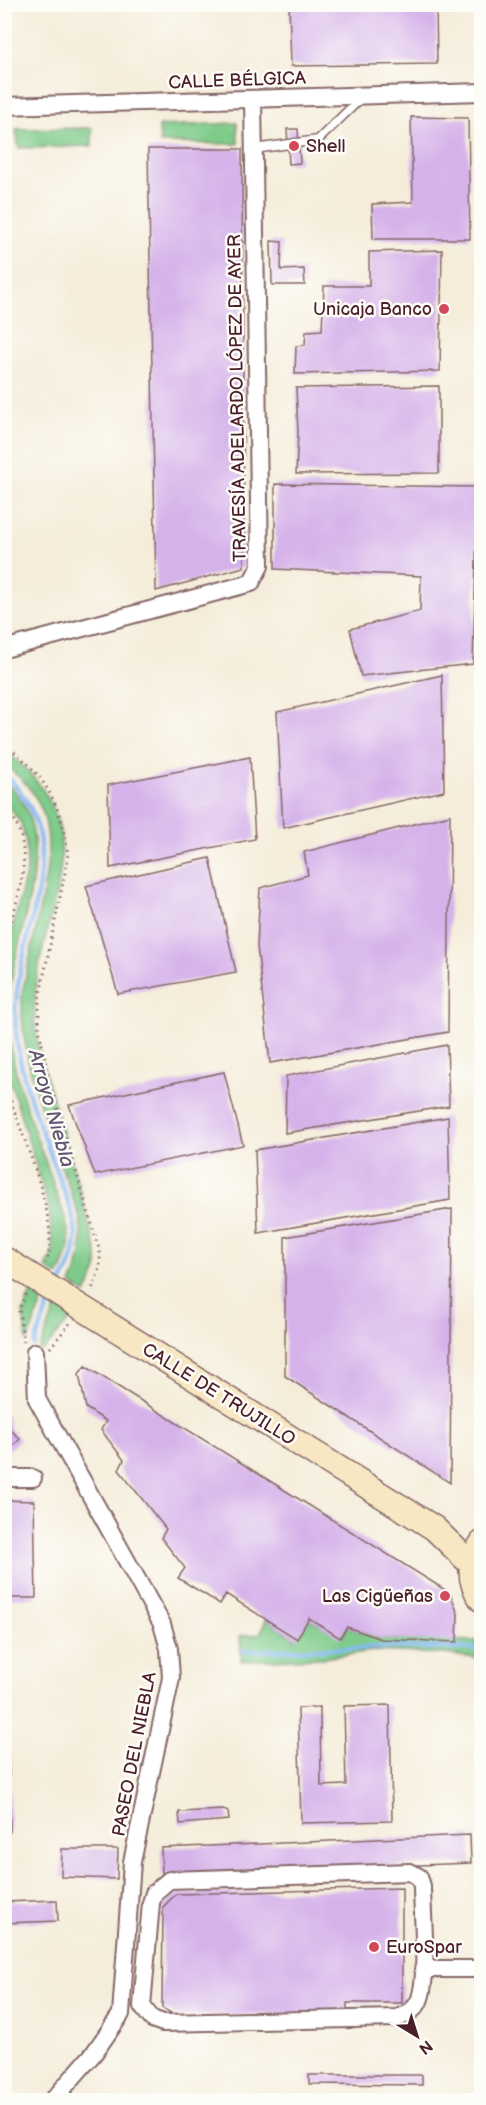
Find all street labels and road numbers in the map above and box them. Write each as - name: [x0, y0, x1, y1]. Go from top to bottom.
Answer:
- street label: CALLE BÉLGICA: [168, 66, 306, 93]
- street label: TRAVESÍA ADELARDO LÓPEZ DE AYER: [222, 234, 251, 562]
- street label: CALLE DE TRUJILLO: [138, 1339, 299, 1450]
- street label: PASEO DEL NIEBLA: [108, 1670, 161, 1838]

